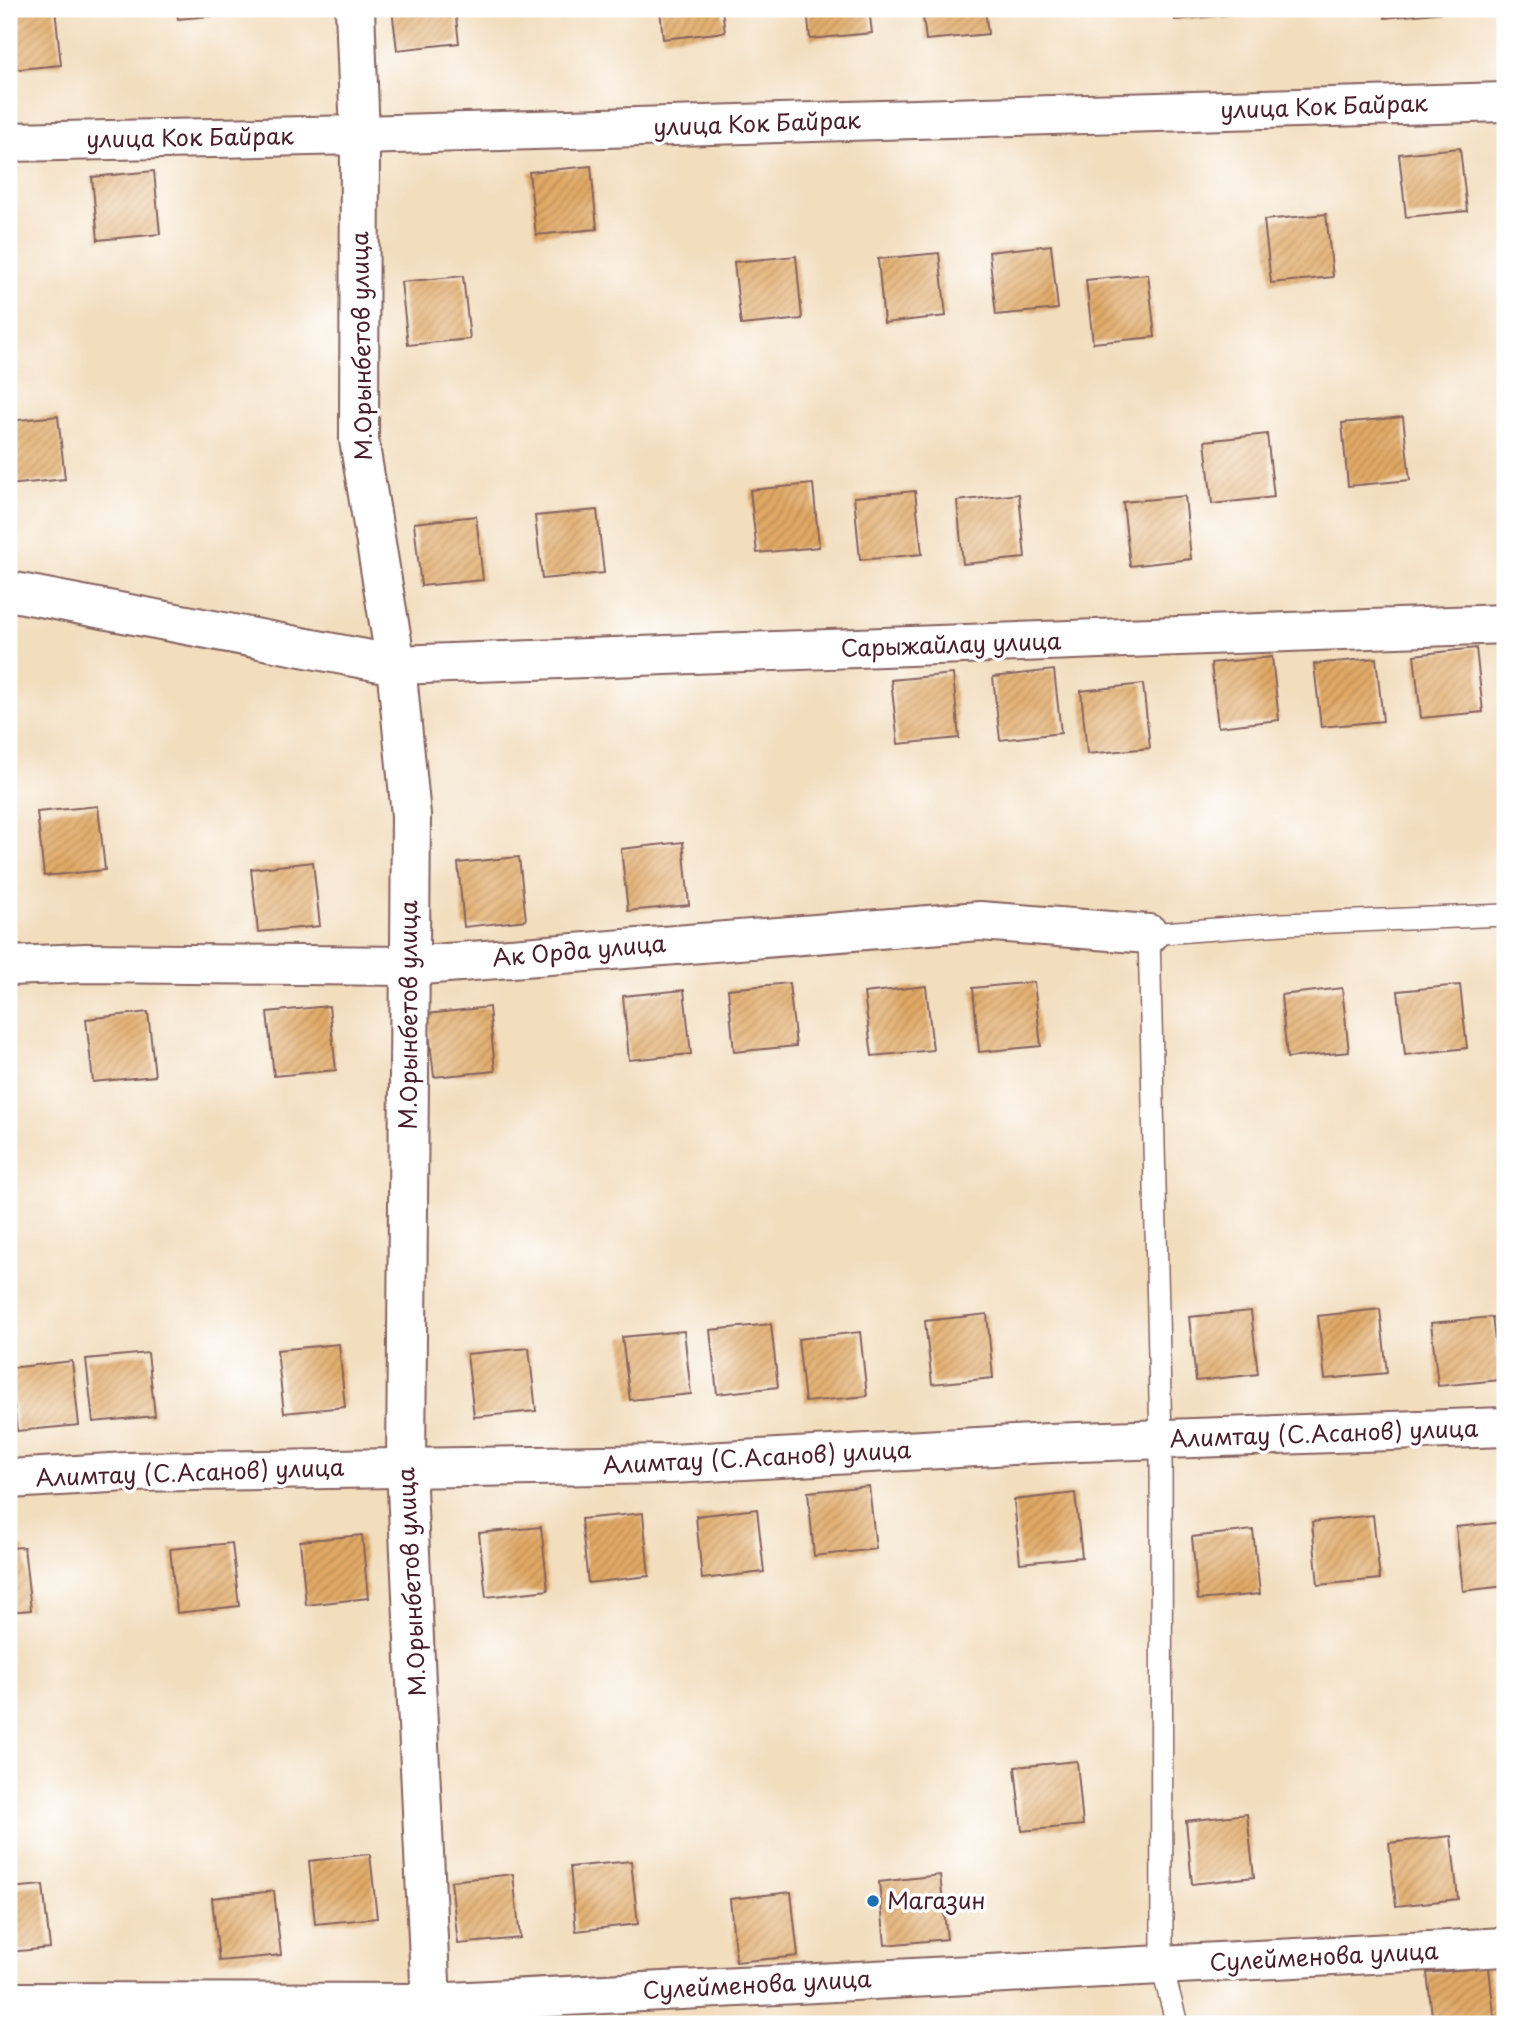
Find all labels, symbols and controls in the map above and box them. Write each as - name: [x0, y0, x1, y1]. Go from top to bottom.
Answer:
- street label: улица Кок Байрак: [1220, 84, 1429, 127]
- street label: улица Кок Байрак: [653, 101, 862, 144]
- street label: улица Кок Байрак: [86, 117, 294, 156]
- street label: М.Орынбетов улица: [341, 231, 380, 461]
- street label: Сарыжайлау улица: [840, 622, 1062, 665]
- street label: М.Орынбетов улица: [390, 900, 425, 1130]
- street label: Ак Орда улица: [491, 924, 668, 975]
- street label: Алимтау (С.Асанов) улица: [1169, 1410, 1479, 1455]
- street label: Алимтау (С.Асанов) улица: [602, 1431, 912, 1482]
- street label: Алимтау (С.Асанов) улица: [35, 1449, 345, 1494]
- street label: М.Орынбетов улица: [387, 1466, 434, 1697]
- place label: Магазин: [887, 1882, 986, 1917]
- marker: Магазин: [865, 1893, 881, 1909]
- street label: Сулейменова улица: [1209, 1932, 1440, 1979]
- street label: Сулейменова улица: [642, 1960, 873, 2007]

